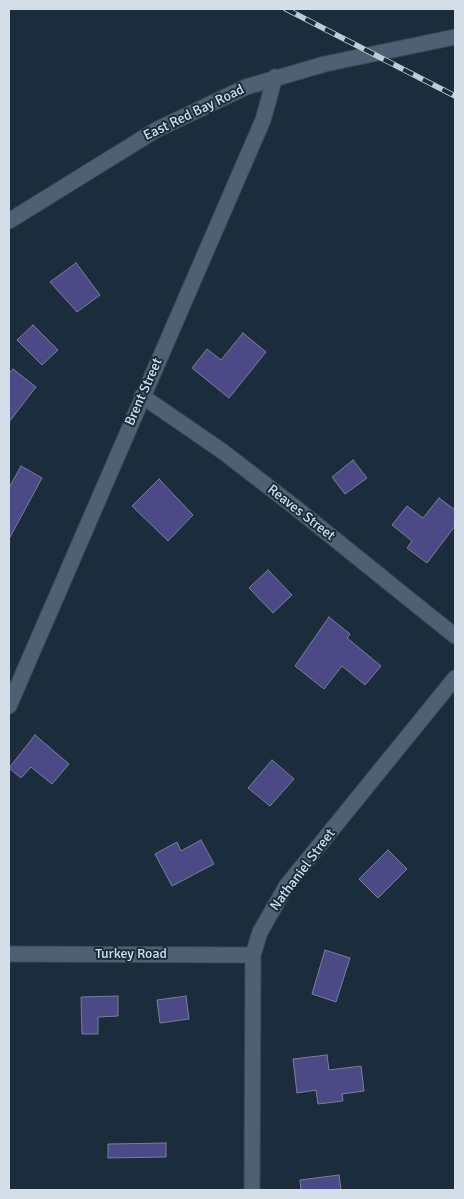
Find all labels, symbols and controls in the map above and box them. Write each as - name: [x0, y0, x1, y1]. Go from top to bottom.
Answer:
- street label: East Red Bay Road: [141, 81, 247, 145]
- street label: Brent Street: [122, 356, 166, 428]
- street label: Reaves Street: [264, 481, 338, 545]
- street label: Nathaniel Street: [267, 826, 339, 914]
- street label: Turkey Road: [95, 946, 167, 962]

